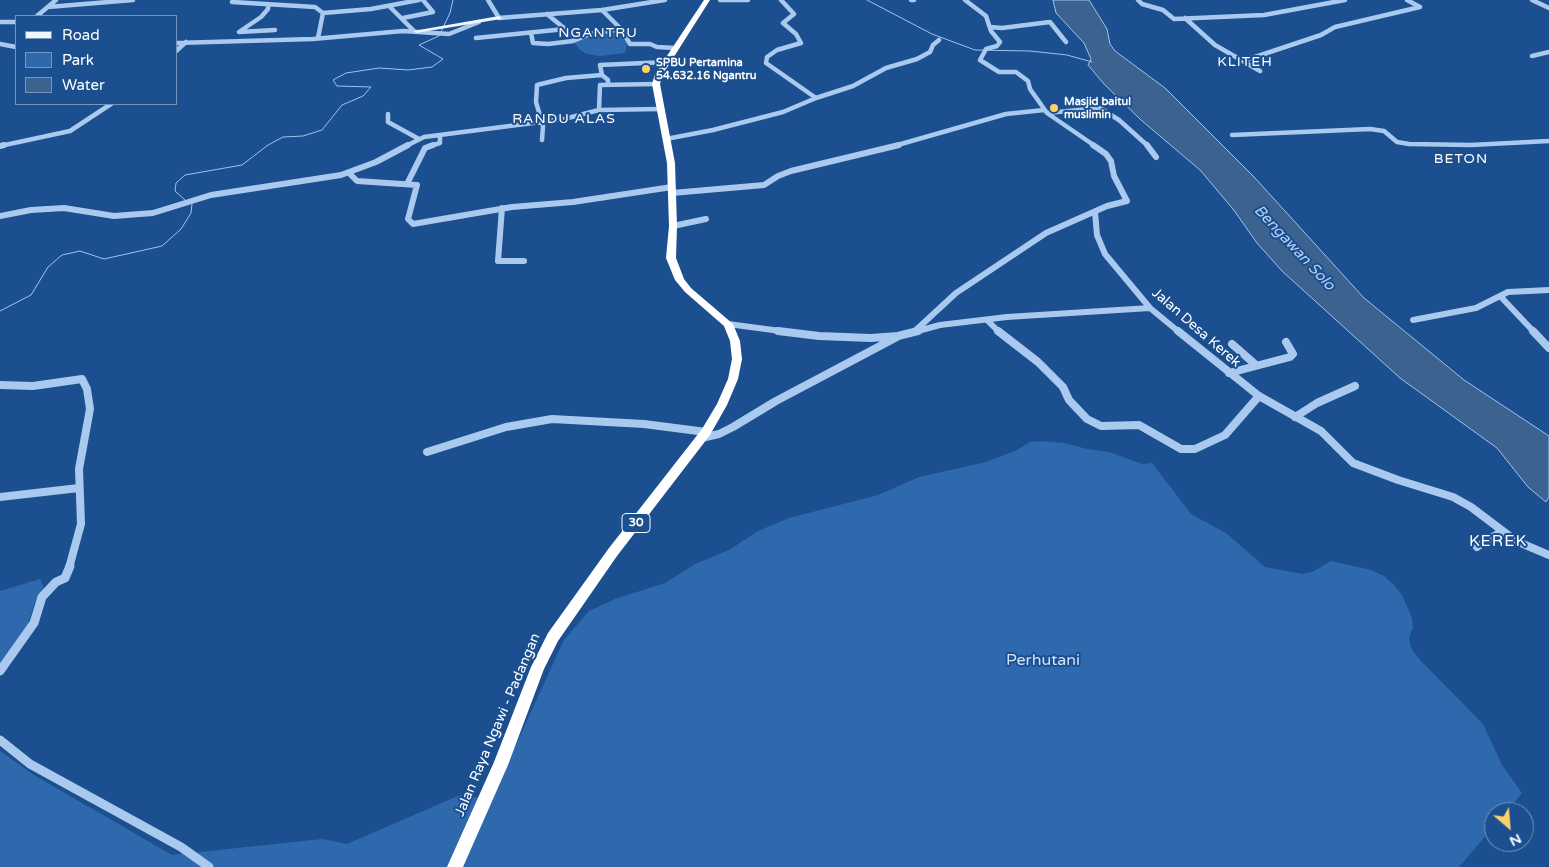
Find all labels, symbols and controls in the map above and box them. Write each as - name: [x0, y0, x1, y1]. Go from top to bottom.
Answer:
- legend: [15, 15, 178, 105]
- district label: NGANTRU: [557, 25, 639, 41]
- text: Road: [62, 26, 100, 44]
- text: Park: [62, 51, 94, 69]
- district label: KLITEH: [1217, 54, 1273, 70]
- place label: SPBU Pertamina 54.632.16 Ngantru: [656, 56, 756, 82]
- marker: SPBU Pertamina 54.632.16 Ngantru: [640, 63, 652, 75]
- text: Water: [62, 76, 105, 94]
- place label: Masjid baitul muslimin: [1064, 95, 1131, 121]
- marker: Masjid baitul muslimin: [1048, 102, 1060, 114]
- district label: RANDU ALAS: [511, 111, 617, 127]
- district label: BETON: [1433, 151, 1489, 167]
- water label: Bengawan Solo: [1250, 202, 1338, 294]
- street label: Jalan Desa Kerek: [1148, 285, 1244, 371]
- road number: 30: [622, 514, 650, 532]
- district label: KEREK: [1468, 532, 1528, 552]
- street label: Jalan Raya Ngawi - Padangan: [452, 631, 544, 819]
- park label: Perhutani: [1006, 651, 1080, 671]
- north arrow: [1484, 802, 1534, 852]
- text: N: [1507, 830, 1524, 850]

